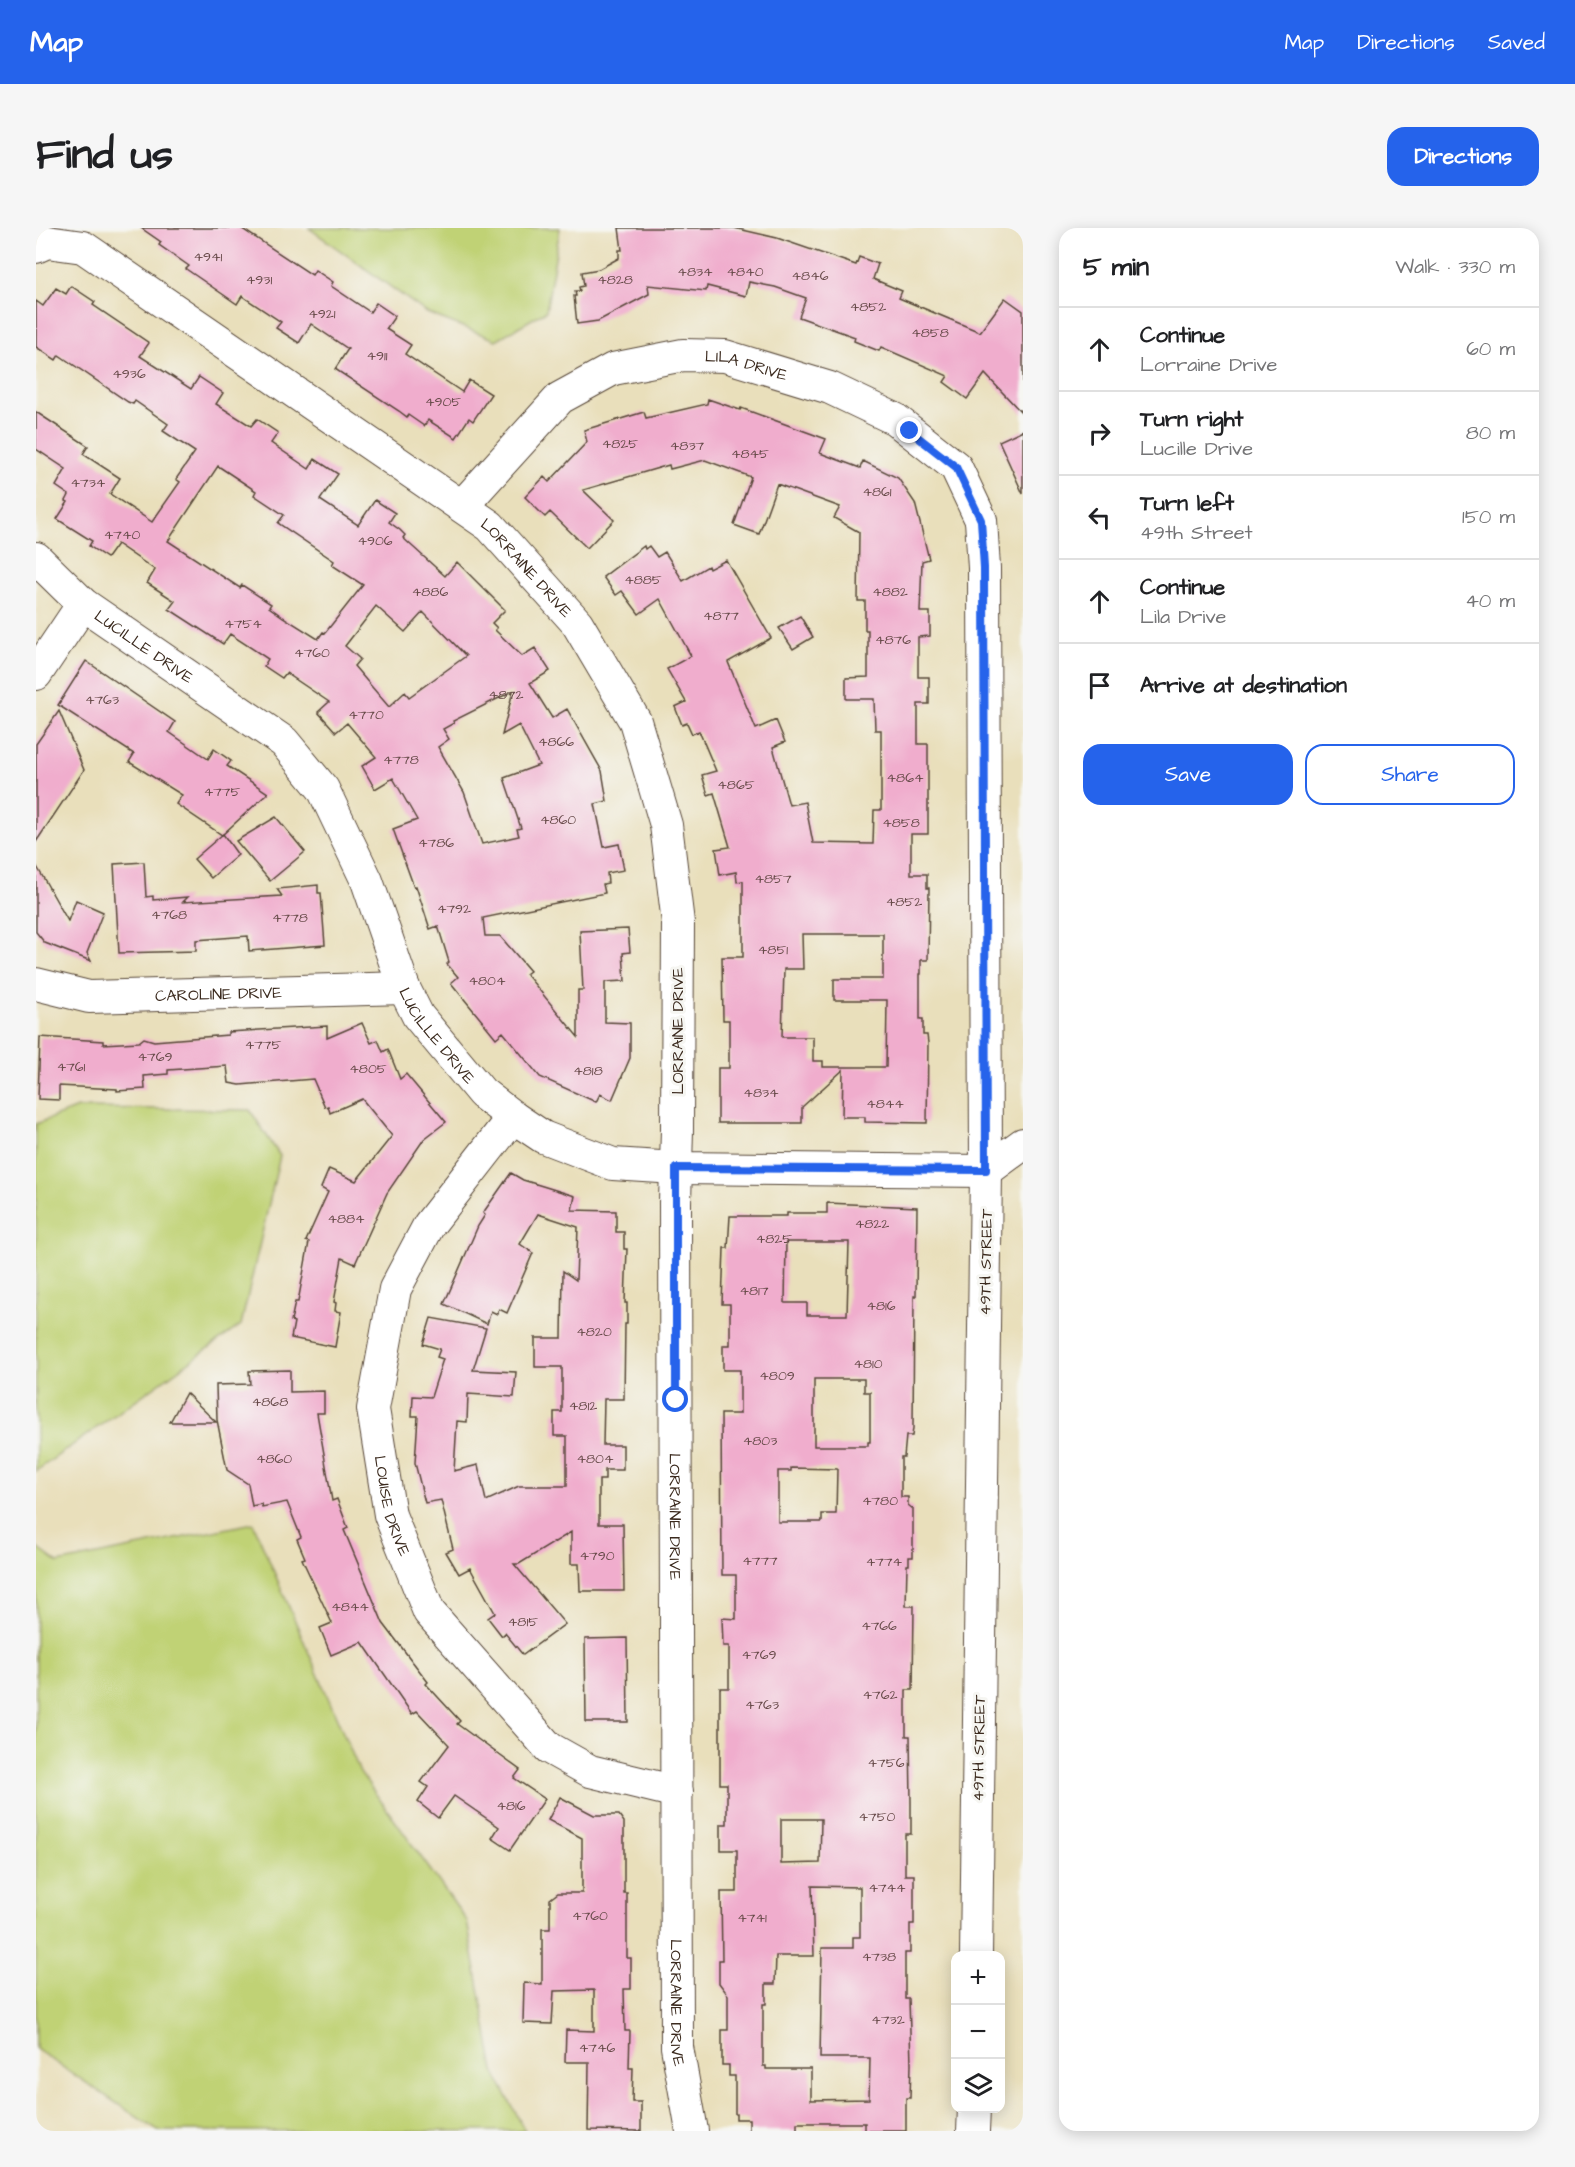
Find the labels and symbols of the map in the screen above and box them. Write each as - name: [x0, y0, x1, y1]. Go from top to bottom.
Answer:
- house number: 4941: [194, 247, 223, 267]
- house number: 4834: [677, 262, 713, 282]
- house number: 4840: [727, 262, 764, 282]
- house number: 4846: [792, 266, 829, 286]
- house number: 4931: [246, 270, 272, 290]
- house number: 4828: [597, 270, 633, 290]
- house number: 4852: [850, 297, 886, 317]
- house number: 4921: [308, 304, 336, 324]
- house number: 4858: [911, 323, 949, 343]
- house number: 4911: [366, 346, 388, 366]
- street label: LILA DRIVE: [705, 346, 790, 387]
- house number: 4936: [112, 364, 146, 384]
- house number: 4905: [425, 392, 461, 412]
- route end: [896, 417, 922, 443]
- house number: 4825: [602, 434, 638, 454]
- house number: 4837: [670, 436, 705, 456]
- house number: 4845: [731, 444, 769, 464]
- house number: 4734: [71, 473, 106, 493]
- house number: 4861: [862, 482, 892, 502]
- street label: LORRAINE DRIVE: [476, 513, 577, 623]
- house number: 4740: [104, 525, 140, 545]
- house number: 4906: [357, 531, 393, 551]
- house number: 4885: [624, 570, 662, 590]
- house number: 4886: [412, 582, 448, 602]
- house number: 4882: [872, 582, 908, 602]
- street label: LUCILLE DRIVE: [90, 605, 198, 689]
- house number: 4877: [703, 606, 739, 626]
- house number: 4754: [224, 614, 262, 634]
- house number: 4876: [875, 630, 911, 650]
- house number: 4760: [294, 643, 330, 663]
- house number: 4872: [488, 685, 524, 705]
- house number: 4763: [85, 690, 119, 710]
- house number: 4770: [348, 705, 384, 725]
- house number: 4866: [538, 732, 574, 752]
- house number: 4778: [383, 750, 419, 770]
- house number: 4864: [887, 768, 924, 788]
- house number: 4865: [717, 775, 755, 795]
- house number: 4775: [204, 782, 240, 802]
- house number: 4860: [540, 810, 576, 830]
- house number: 4858: [882, 813, 920, 833]
- house number: 4786: [418, 833, 454, 853]
- house number: 4857: [754, 869, 792, 889]
- house number: 4852: [886, 892, 922, 912]
- house number: 4792: [437, 899, 471, 919]
- house number: 4768: [151, 905, 187, 925]
- house number: 4778: [272, 908, 308, 928]
- house number: 4851: [758, 940, 788, 960]
- street label: LORRAINE DRIVE: [667, 967, 689, 1094]
- house number: 4804: [469, 971, 506, 991]
- street label: CAROLINE DRIVE: [155, 981, 283, 1007]
- street label: LUCILLE DRIVE: [393, 984, 480, 1089]
- house number: 4775: [245, 1035, 281, 1055]
- house number: 4769: [138, 1047, 172, 1067]
- house number: 4761: [57, 1057, 86, 1077]
- house number: 4805: [349, 1059, 387, 1079]
- house number: 4818: [573, 1061, 603, 1081]
- house number: 4834: [743, 1083, 779, 1103]
- house number: 4844: [866, 1094, 904, 1114]
- street label: 49TH STREET: [974, 1208, 998, 1316]
- house number: 4884: [327, 1209, 365, 1229]
- house number: 4822: [855, 1214, 889, 1234]
- house number: 4825: [756, 1229, 792, 1249]
- house number: 4817: [739, 1281, 769, 1301]
- house number: 4816: [866, 1296, 896, 1316]
- house number: 4820: [576, 1322, 612, 1342]
- house number: 4810: [853, 1354, 883, 1374]
- house number: 4809: [759, 1366, 795, 1386]
- route start: [662, 1386, 688, 1412]
- house number: 4868: [252, 1392, 288, 1412]
- house number: 4812: [569, 1396, 597, 1416]
- house number: 4803: [743, 1431, 777, 1451]
- house number: 4860: [256, 1449, 292, 1469]
- house number: 4804: [577, 1449, 614, 1469]
- street label: LORRAINE DRIVE: [664, 1453, 686, 1581]
- street label: LOUISE DRIVE: [369, 1454, 415, 1560]
- house number: 4780: [862, 1491, 898, 1511]
- house number: 4790: [580, 1546, 615, 1566]
- house number: 4777: [742, 1551, 778, 1571]
- house number: 4774: [866, 1552, 903, 1572]
- house number: 4844: [331, 1597, 369, 1617]
- house number: 4815: [508, 1612, 538, 1632]
- house number: 4766: [861, 1616, 897, 1636]
- house number: 4769: [742, 1645, 776, 1665]
- house number: 4762: [863, 1685, 897, 1705]
- street label: 49TH STREET: [967, 1694, 991, 1802]
- house number: 4763: [745, 1695, 779, 1715]
- house number: 4756: [868, 1753, 905, 1773]
- house number: 4816: [496, 1796, 526, 1816]
- house number: 4750: [859, 1807, 896, 1827]
- house number: 4744: [868, 1878, 906, 1898]
- house number: 4760: [572, 1906, 608, 1926]
- house number: 4741: [737, 1908, 767, 1928]
- street label: LORRAINE DRIVE: [665, 1939, 690, 2068]
- house number: 4738: [862, 1947, 896, 1967]
- house number: 4732: [871, 2010, 905, 2030]
- house number: 4746: [579, 2038, 615, 2058]

